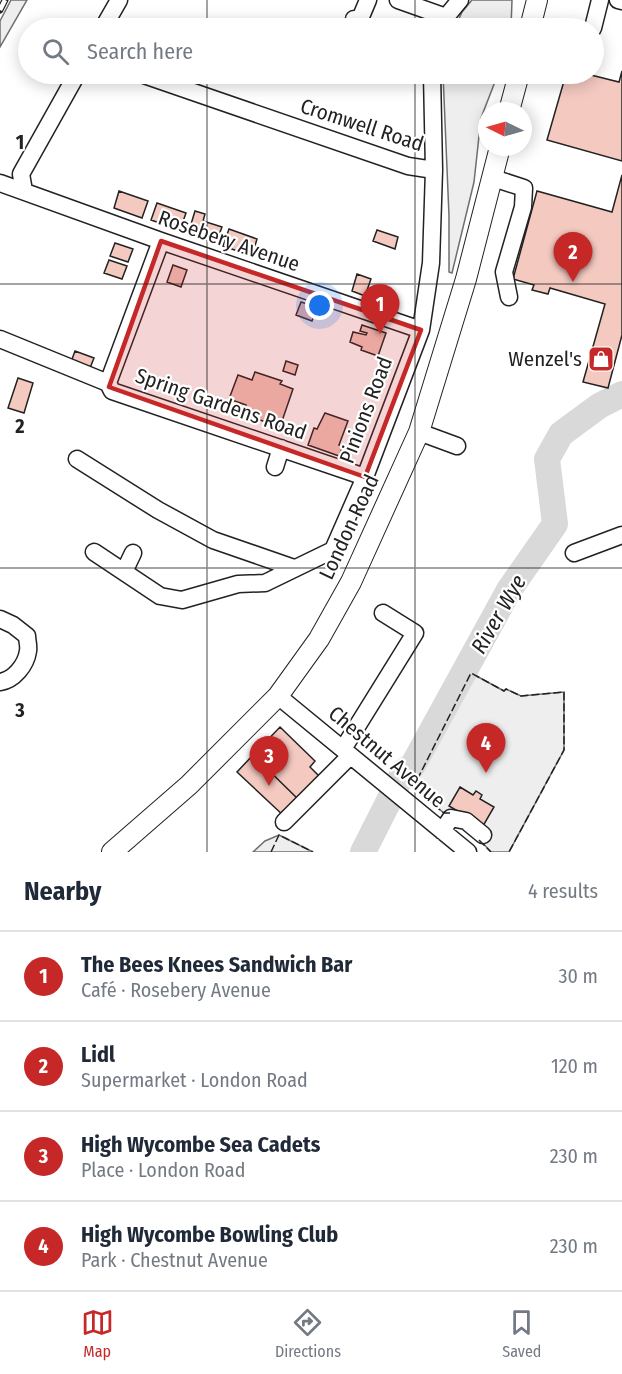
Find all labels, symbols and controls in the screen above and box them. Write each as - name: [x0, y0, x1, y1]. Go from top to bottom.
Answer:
- search box: [18, 18, 604, 84]
- icon: search: [39, 35, 72, 68]
- text: Search here: [87, 38, 193, 65]
- street label: Cromwell Road: [297, 93, 427, 157]
- north arrow: [478, 102, 532, 156]
- text: 1: [16, 130, 24, 154]
- street label: Rosebery Avenue: [155, 205, 303, 277]
- pin: 2: [554, 232, 592, 282]
- pin: 1: [360, 284, 400, 334]
- your location: [305, 291, 334, 320]
- shop icon: Wenzel's: [586, 344, 616, 374]
- place label: Wenzel's: [508, 346, 582, 372]
- street label: Pinions Road: [334, 353, 398, 467]
- street label: Spring Gardens Road: [132, 363, 310, 445]
- text: 2: [14, 414, 25, 438]
- street label: London Road: [313, 470, 385, 584]
- water label: River Wye: [465, 570, 532, 659]
- text: 3: [14, 698, 25, 722]
- street label: Chestnut Avenue: [323, 701, 451, 813]
- pin: 4: [466, 724, 506, 773]
- pin: 3: [250, 736, 288, 786]
- text: Nearby: [24, 876, 101, 907]
- text: 4 results: [528, 879, 598, 903]
- text: The Bees Knees Sandwich Bar: [81, 951, 352, 978]
- text: 1: [39, 964, 48, 988]
- text: 30 m: [558, 964, 598, 988]
- text: Café · Rosebery Avenue: [81, 978, 271, 1002]
- text: Lidl: [81, 1041, 115, 1068]
- text: 2: [39, 1054, 48, 1078]
- text: 120 m: [551, 1054, 598, 1078]
- text: Supermarket · London Road: [81, 1068, 308, 1092]
- text: High Wycombe Sea Cadets: [81, 1131, 320, 1158]
- text: 3: [39, 1144, 48, 1168]
- text: 230 m: [550, 1144, 598, 1168]
- text: Place · London Road: [81, 1158, 245, 1182]
- text: High Wycombe Bowling Club: [81, 1221, 338, 1248]
- text: 4: [38, 1234, 49, 1258]
- text: 230 m: [550, 1234, 598, 1258]
- text: Park · Chestnut Avenue: [81, 1248, 268, 1272]
- tab: Map: [81, 1306, 114, 1361]
- tab: Directions: [275, 1306, 341, 1361]
- tab: Saved: [502, 1306, 541, 1361]

